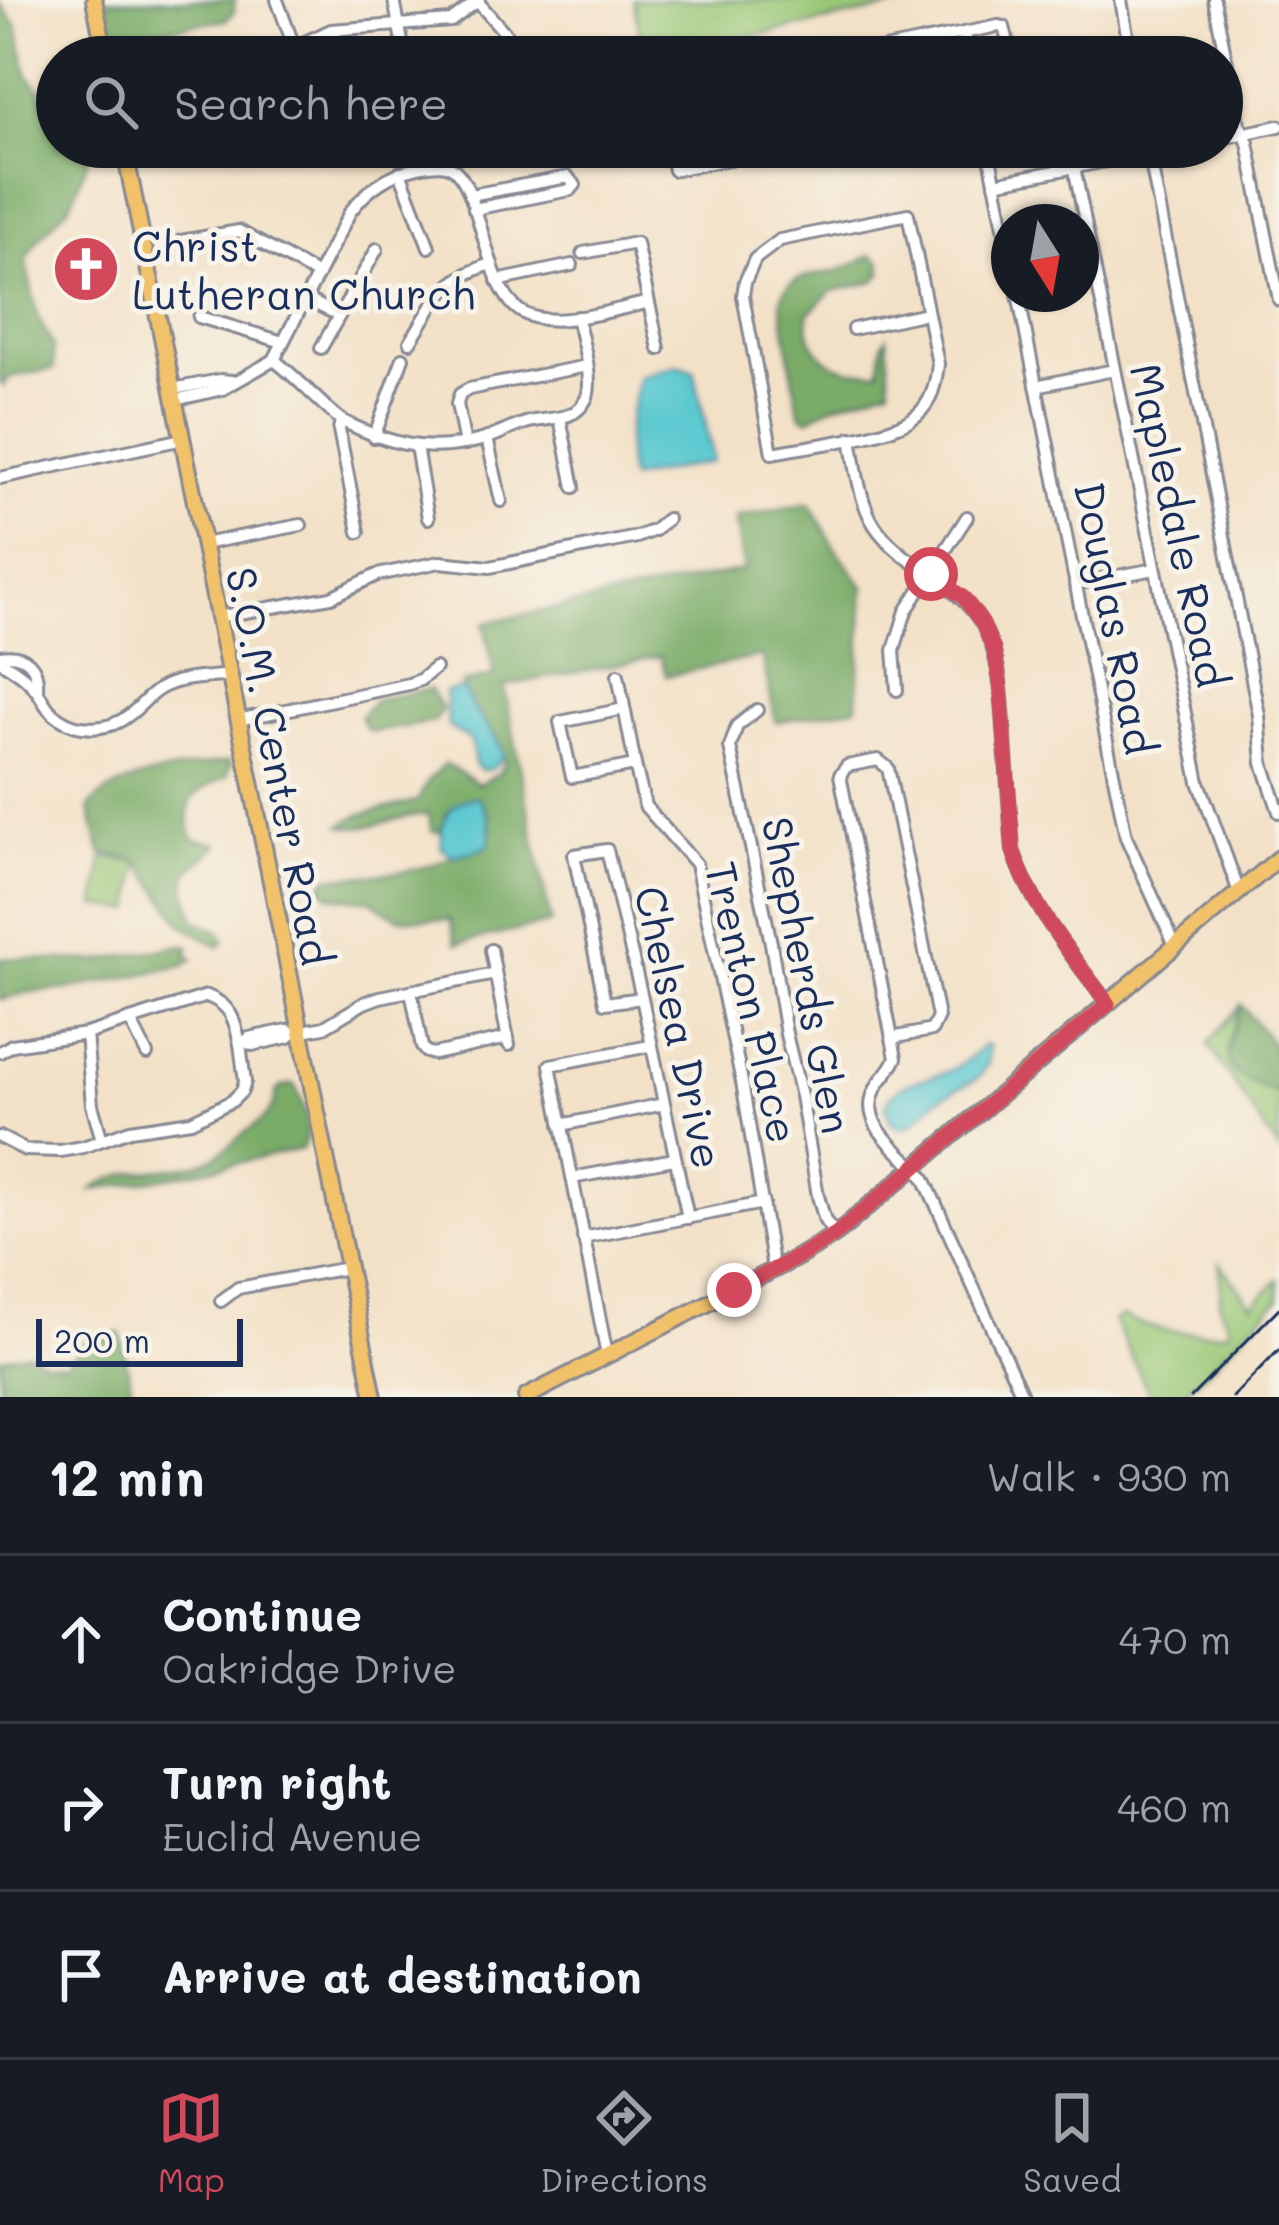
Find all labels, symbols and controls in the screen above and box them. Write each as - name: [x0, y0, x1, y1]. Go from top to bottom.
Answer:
- search box: [36, 36, 1243, 168]
- icon: search: [78, 69, 144, 135]
- text: Search here: [174, 73, 448, 131]
- north arrow: [991, 204, 1099, 312]
- place label: Christ Lutheran Church: [132, 218, 475, 321]
- church icon: Christ Lutheran Church: [51, 234, 121, 304]
- street label: Mapledale Road: [1119, 358, 1241, 692]
- street label: Douglas Road: [1063, 477, 1169, 759]
- route start: [904, 547, 958, 601]
- street label: S.O.M. Center Road: [214, 562, 346, 970]
- street label: Shepherds Glen: [750, 812, 866, 1138]
- street label: Trenton Place: [694, 856, 812, 1148]
- street label: Chelsea Drive: [623, 881, 737, 1173]
- route end: [707, 1263, 761, 1317]
- scale bar: [36, 1313, 243, 1366]
- text: 200 m: [54, 1318, 150, 1361]
- text: 12 min: [48, 1442, 204, 1509]
- text: Walk · 930 m: [986, 1450, 1231, 1501]
- text: Continue: [162, 1584, 362, 1642]
- icon: ahead: [48, 1606, 114, 1672]
- text: 470 m: [1119, 1613, 1231, 1664]
- text: Oakridge Drive: [162, 1642, 456, 1693]
- text: Turn right: [162, 1752, 391, 1810]
- icon: right: [48, 1774, 114, 1840]
- text: 460 m: [1117, 1781, 1231, 1832]
- text: Euclid Avenue: [162, 1810, 422, 1861]
- icon: arrive: [48, 1942, 114, 2008]
- text: Arrive at destination: [162, 1946, 642, 2004]
- tab: Map: [158, 2085, 225, 2200]
- tab: Directions: [540, 2085, 708, 2200]
- tab: Saved: [1023, 2085, 1121, 2200]

